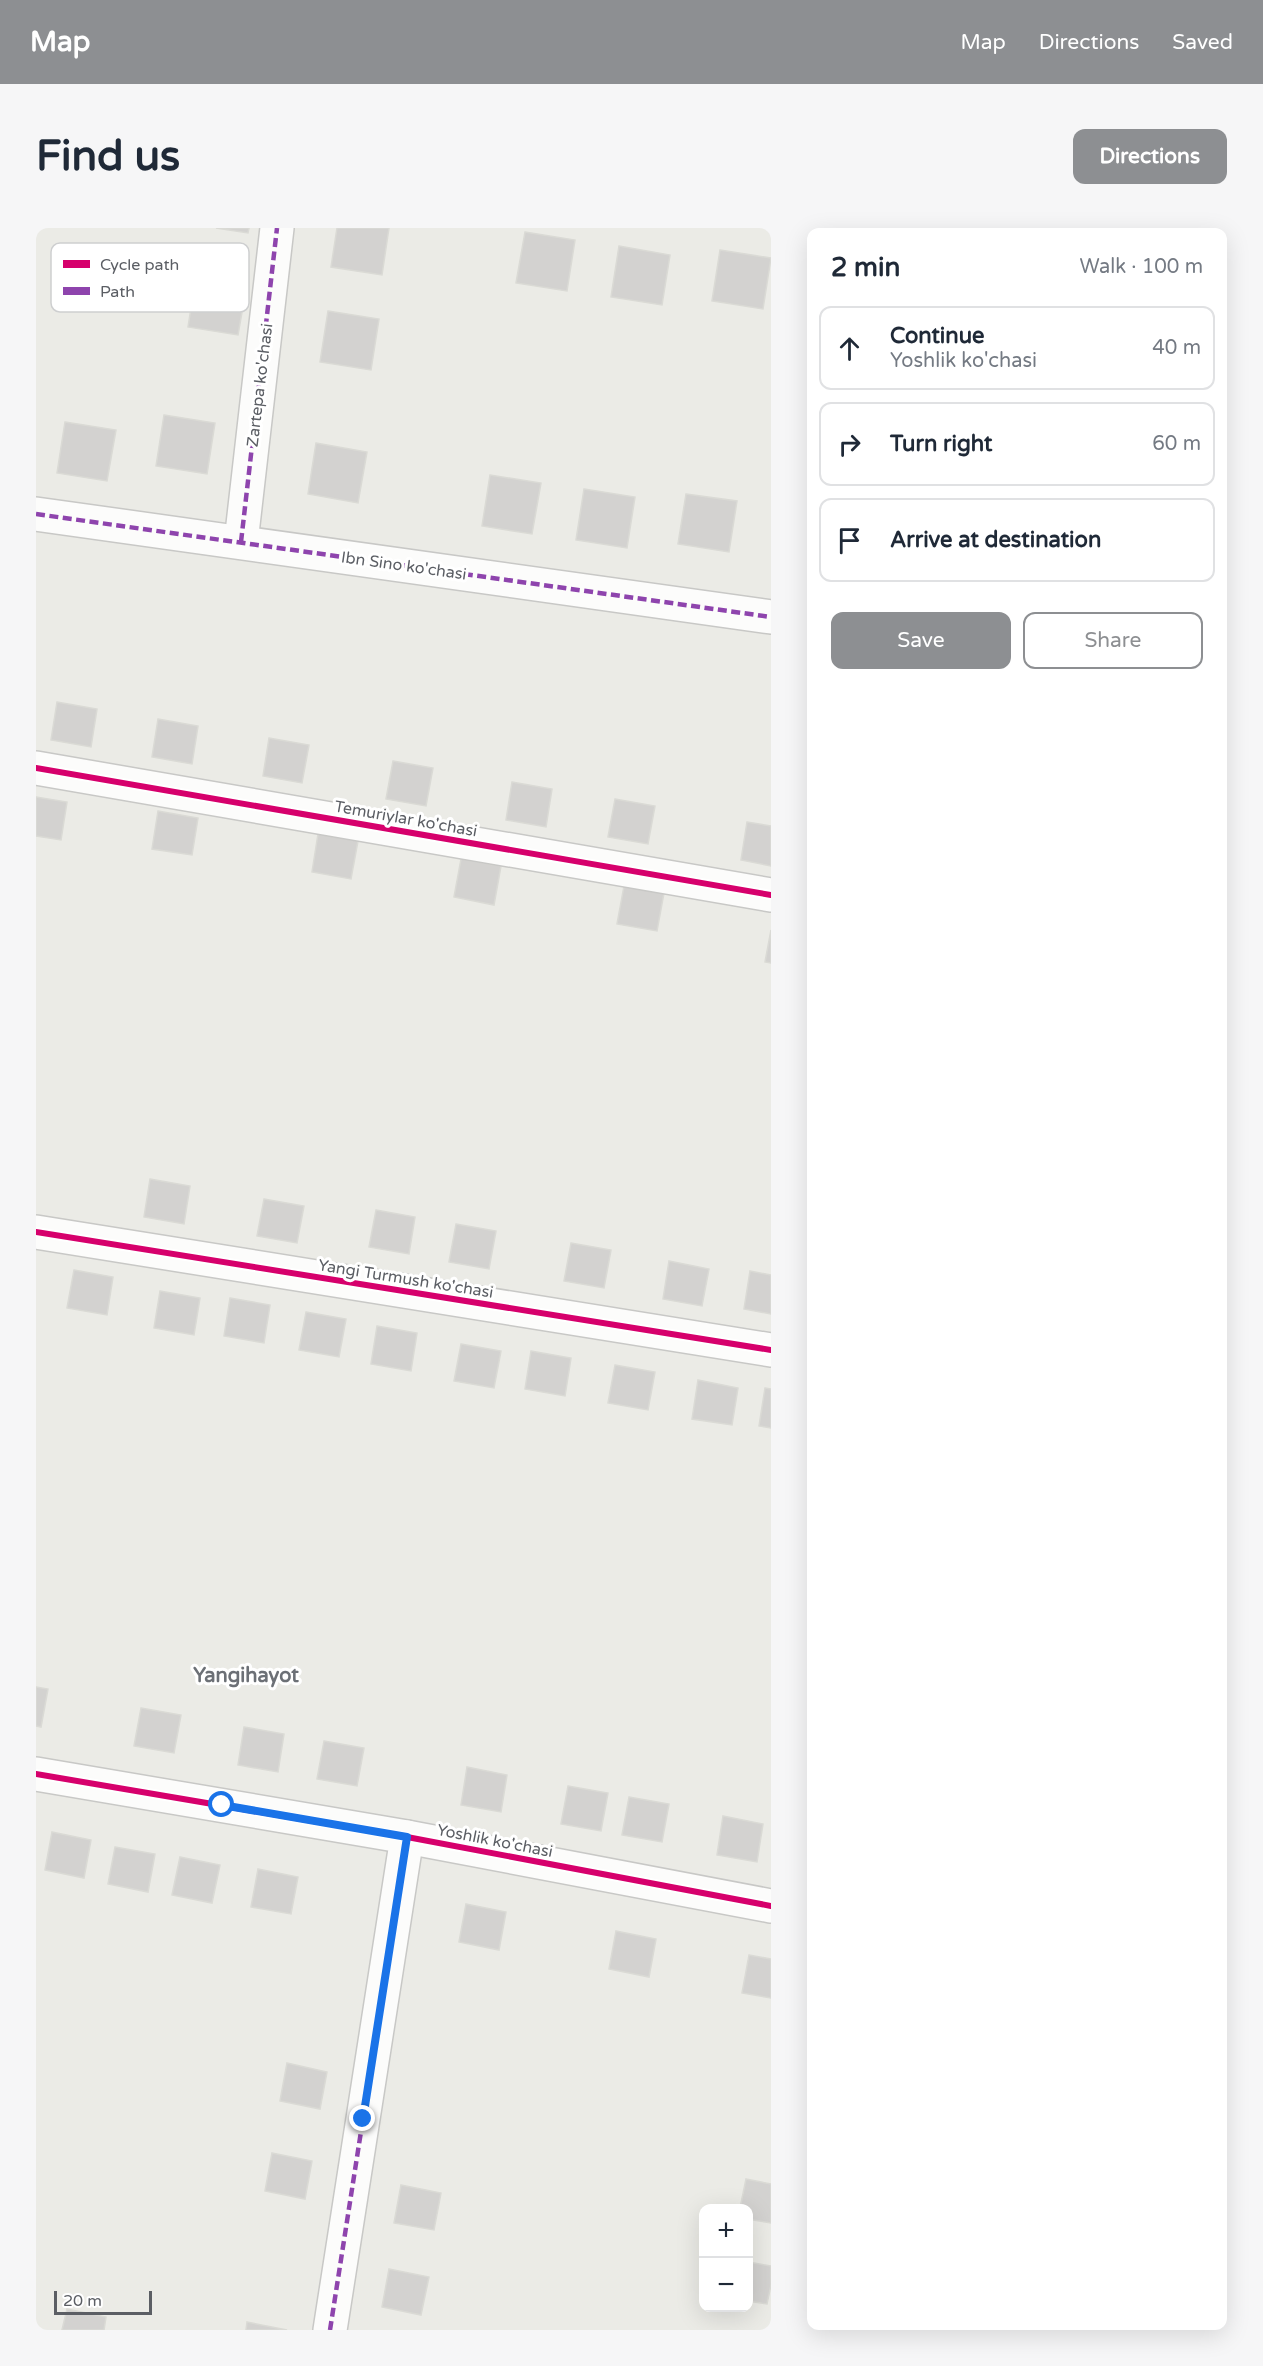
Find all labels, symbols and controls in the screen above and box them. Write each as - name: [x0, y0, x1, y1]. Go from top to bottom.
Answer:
- text: Map: [30, 25, 90, 59]
- text: Map: [960, 30, 1006, 55]
- text: Directions: [1039, 30, 1139, 55]
- text: Saved: [1172, 30, 1233, 55]
- button: Directions: [1073, 129, 1227, 184]
- text: Find us: [36, 131, 180, 182]
- legend: [51, 243, 249, 312]
- text: 2 min: [831, 252, 900, 283]
- text: Cycle path: [100, 255, 179, 275]
- text: Walk · 100 m: [1080, 255, 1203, 279]
- text: Path: [100, 282, 135, 302]
- street label: Zartepa ko'chasi: [242, 322, 277, 448]
- text: Continue: [890, 323, 985, 349]
- icon: ahead: [833, 332, 866, 365]
- text: 40 m: [1152, 336, 1201, 360]
- text: Yoshlik ko'chasi: [890, 349, 1037, 373]
- icon: right: [833, 428, 866, 461]
- text: Turn right: [890, 431, 992, 457]
- text: 60 m: [1152, 432, 1201, 456]
- icon: arrive: [833, 524, 866, 557]
- text: Arrive at destination: [890, 527, 1101, 553]
- street label: Ibn Sino ko'chasi: [340, 547, 468, 585]
- button: Save: [831, 612, 1011, 669]
- button: Share: [1023, 612, 1203, 669]
- street label: Temuriylar ko'chasi: [333, 797, 479, 841]
- street label: Yangi Turmush ko'chasi: [317, 1255, 495, 1303]
- district label: Yangihayot: [193, 1664, 299, 1688]
- route start: [208, 1791, 234, 1817]
- street label: Yoshlik ko'chasi: [435, 1820, 554, 1862]
- route end: [349, 2105, 375, 2131]
- map controls: [699, 2204, 753, 2312]
- button: +: [699, 2204, 753, 2258]
- button: −: [699, 2258, 753, 2312]
- scale bar: [54, 2288, 152, 2316]
- text: 20 m: [63, 2291, 102, 2311]

